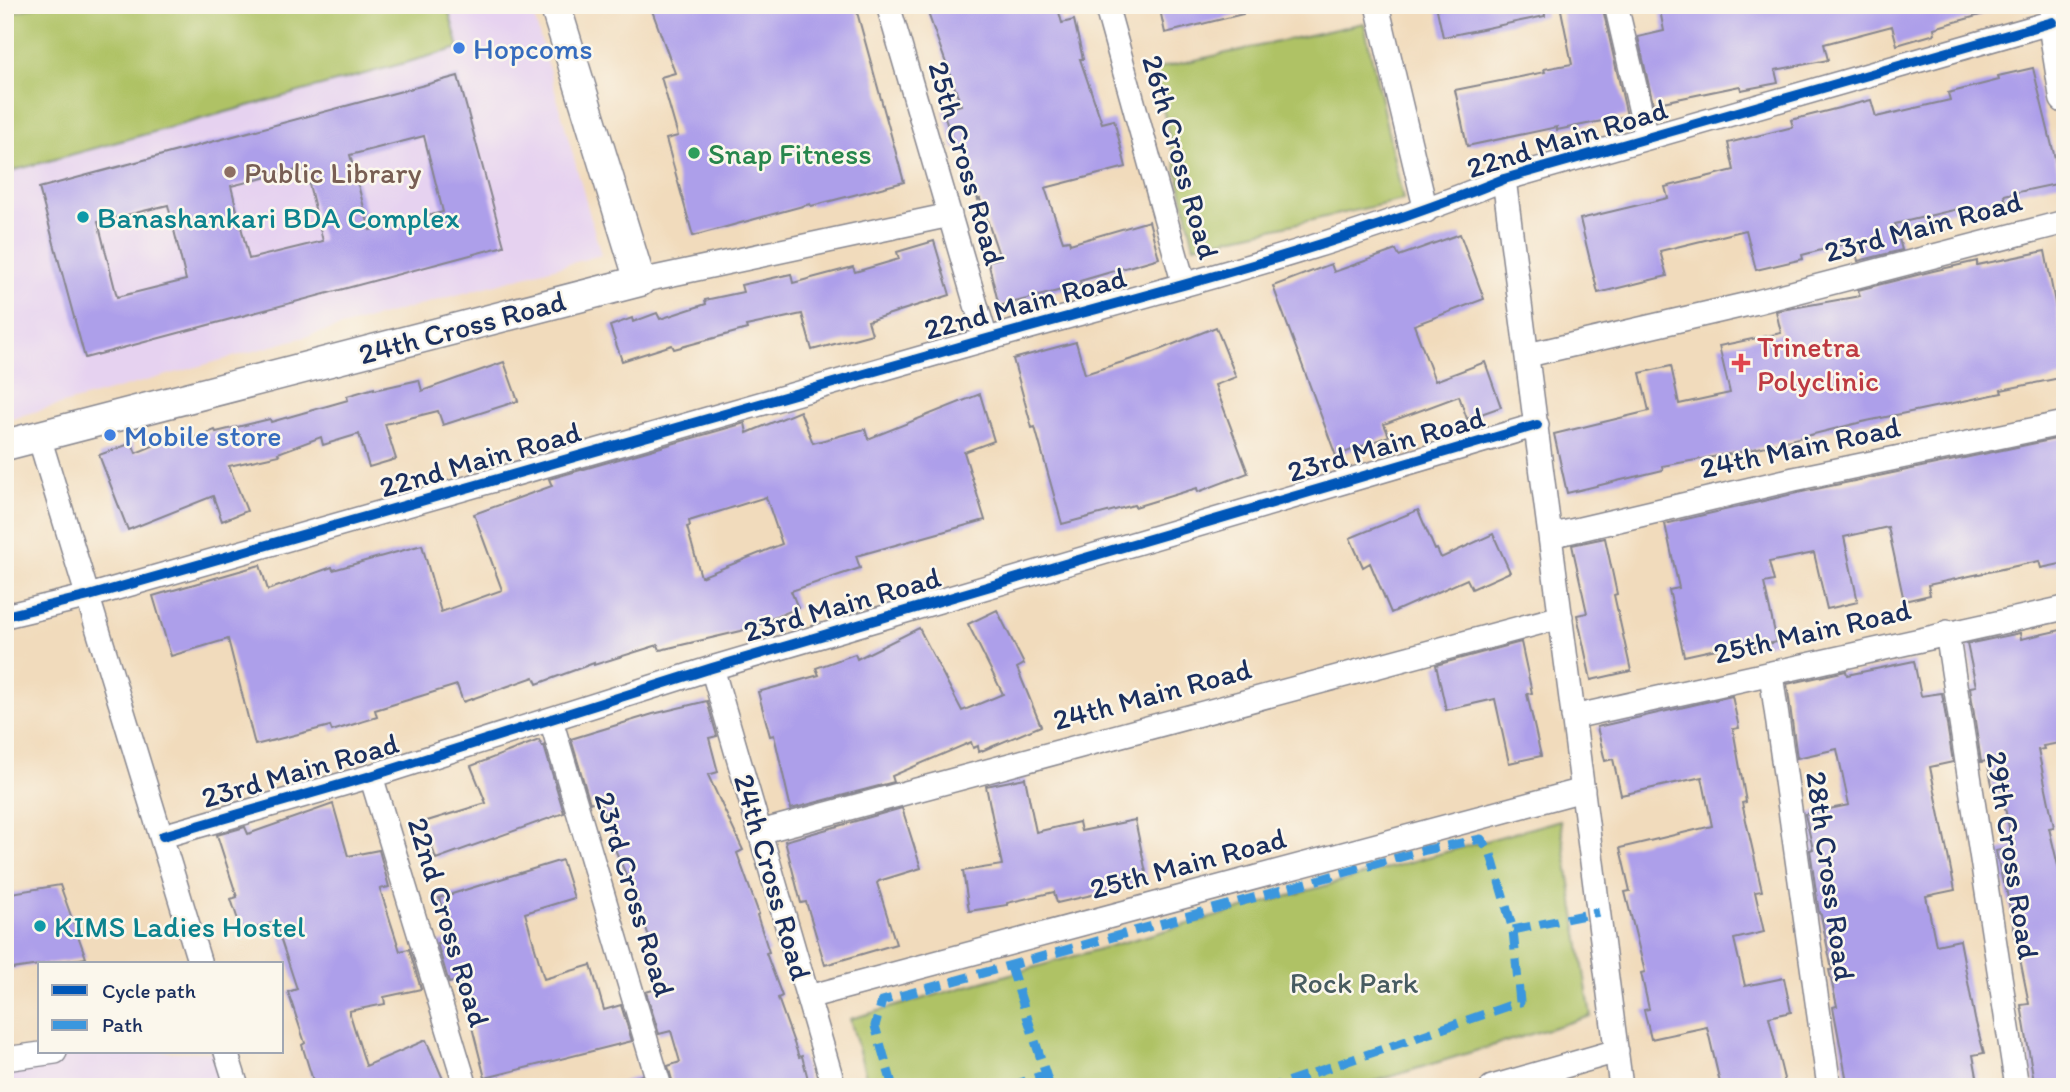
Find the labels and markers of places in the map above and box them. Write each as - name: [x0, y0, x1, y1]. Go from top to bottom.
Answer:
- place label: Hopcoms: [473, 30, 593, 67]
- marker: Hopcoms: [451, 40, 467, 56]
- place label: Snap Fitness: [708, 135, 872, 172]
- marker: Snap Fitness: [686, 145, 702, 161]
- place label: Public Library: [244, 154, 422, 191]
- marker: Public Library: [222, 164, 238, 180]
- place label: Banashankari BDA Complex: [97, 199, 460, 236]
- marker: Banashankari BDA Complex: [75, 209, 91, 225]
- place label: Trinetra Polyclinic: [1757, 328, 1879, 399]
- marker: Trinetra Polyclinic: [1731, 353, 1751, 373]
- place label: Mobile store: [124, 417, 282, 454]
- marker: Mobile store: [102, 427, 118, 443]
- place label: KIMS Ladies Hostel: [54, 908, 306, 945]
- marker: KIMS Ladies Hostel: [32, 918, 48, 934]

